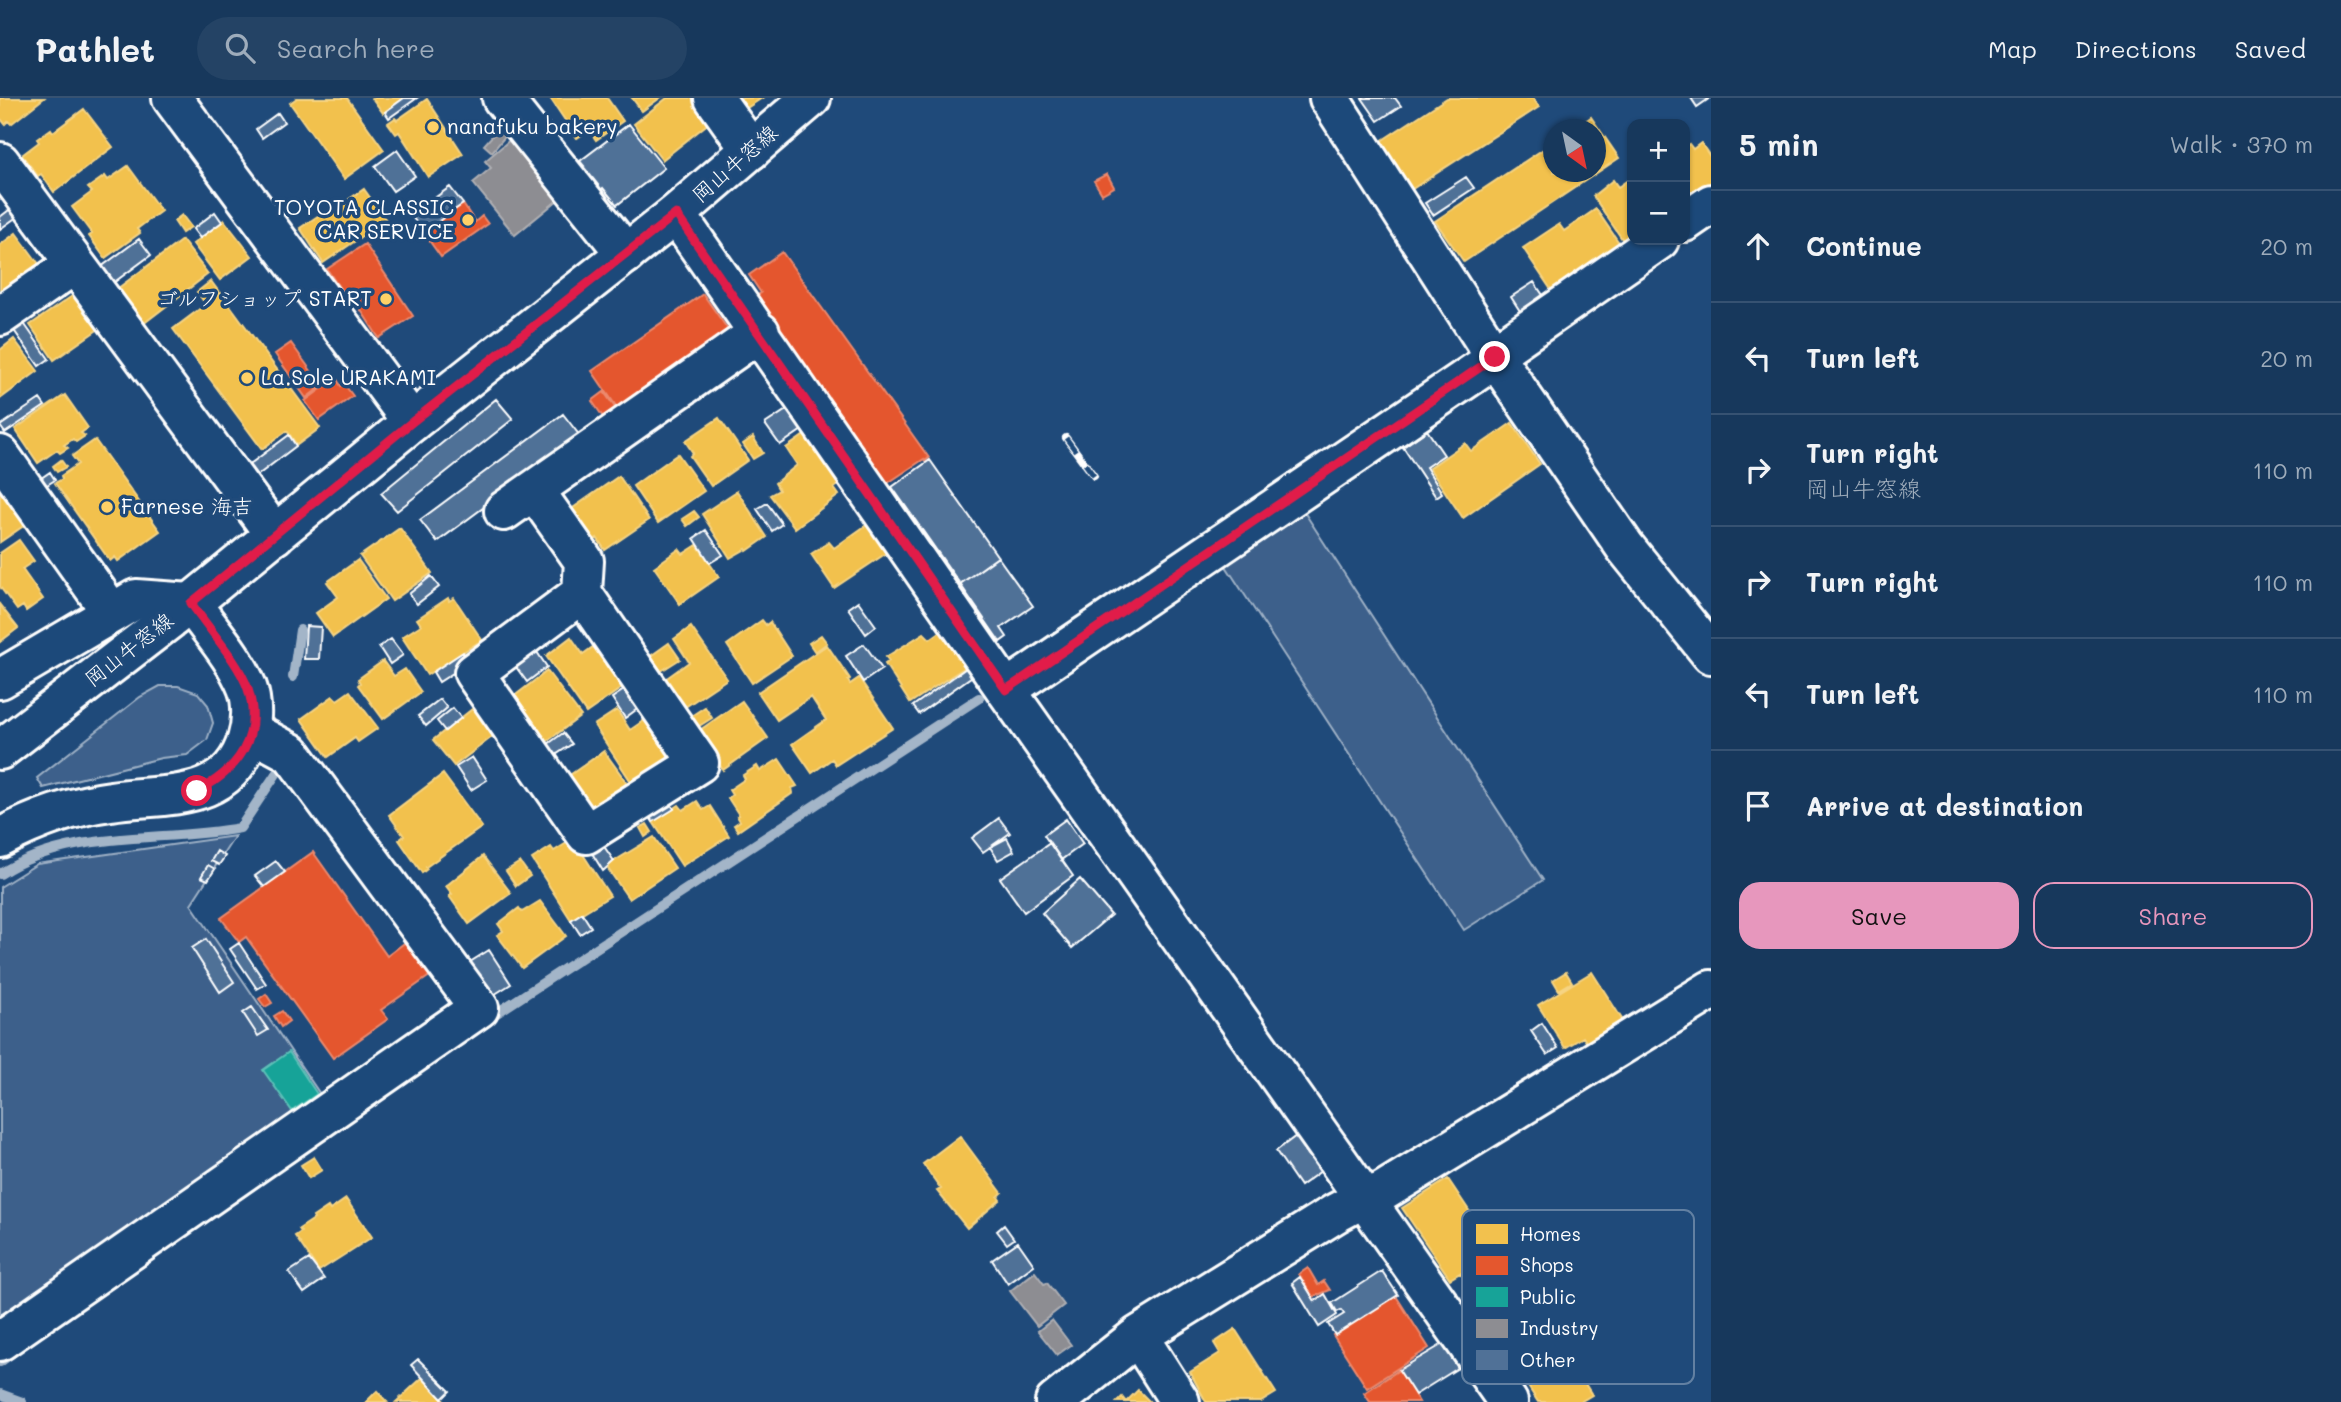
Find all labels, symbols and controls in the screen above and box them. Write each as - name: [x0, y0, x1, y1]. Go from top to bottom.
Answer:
- search box: [197, 17, 687, 80]
- text: Pathlet: [35, 27, 155, 70]
- icon: search: [221, 29, 259, 67]
- text: Search here: [277, 31, 435, 65]
- text: Map: [1988, 33, 2037, 64]
- text: Directions: [2075, 33, 2197, 64]
- text: Saved: [2235, 33, 2306, 64]
- place label: nanafuku bakery: [447, 112, 618, 139]
- street label: 岡山牛窓線: [686, 118, 782, 207]
- marker: nanafuku bakery: [425, 119, 441, 135]
- north arrow: [1543, 119, 1606, 182]
- map controls: [1627, 119, 1690, 245]
- button: +: [1627, 119, 1690, 182]
- text: 5 min: [1739, 124, 1819, 164]
- text: Walk · 370 m: [2170, 129, 2313, 159]
- button: −: [1627, 182, 1690, 245]
- place label: TOYOTA CLASSIC CAR SERVICE: [274, 193, 454, 244]
- marker: TOYOTA CLASSIC CAR SERVICE: [460, 212, 476, 228]
- icon: ahead: [1739, 227, 1777, 265]
- text: Continue: [1806, 229, 1922, 263]
- text: 20 m: [2260, 231, 2313, 261]
- place label: ゴルフショップ START: [157, 284, 372, 311]
- marker: ゴルフショップ START: [378, 291, 394, 307]
- icon: left: [1739, 339, 1777, 377]
- route end: [1479, 341, 1510, 372]
- text: Turn left: [1806, 341, 1919, 375]
- text: 20 m: [2260, 343, 2313, 373]
- place label: La.Sole URAKAMI: [261, 363, 436, 390]
- marker: La.Sole URAKAMI: [239, 370, 255, 386]
- text: Turn right: [1806, 436, 1939, 470]
- icon: right: [1739, 451, 1777, 489]
- text: 110 m: [2253, 455, 2313, 485]
- text: 岡山牛窓線: [1806, 473, 1921, 503]
- place label: Farnese 海吉: [121, 492, 253, 519]
- marker: Farnese 海吉: [99, 499, 115, 515]
- icon: right: [1739, 563, 1777, 601]
- text: Turn right: [1806, 565, 1939, 599]
- text: 110 m: [2253, 567, 2313, 597]
- street label: 岡山牛窓線: [78, 606, 178, 692]
- icon: left: [1739, 675, 1777, 713]
- text: Turn left: [1806, 677, 1919, 711]
- text: 110 m: [2253, 679, 2313, 709]
- route start: [181, 775, 212, 806]
- icon: arrive: [1739, 787, 1777, 825]
- text: Arrive at destination: [1806, 789, 2083, 823]
- button: Save: [1739, 882, 2019, 949]
- button: Share: [2033, 882, 2313, 949]
- legend: [1462, 1210, 1694, 1384]
- text: Homes: [1520, 1221, 1581, 1246]
- text: Shops: [1520, 1252, 1574, 1277]
- text: Public: [1520, 1284, 1576, 1309]
- text: Industry: [1520, 1315, 1598, 1340]
- text: Other: [1520, 1347, 1575, 1372]

